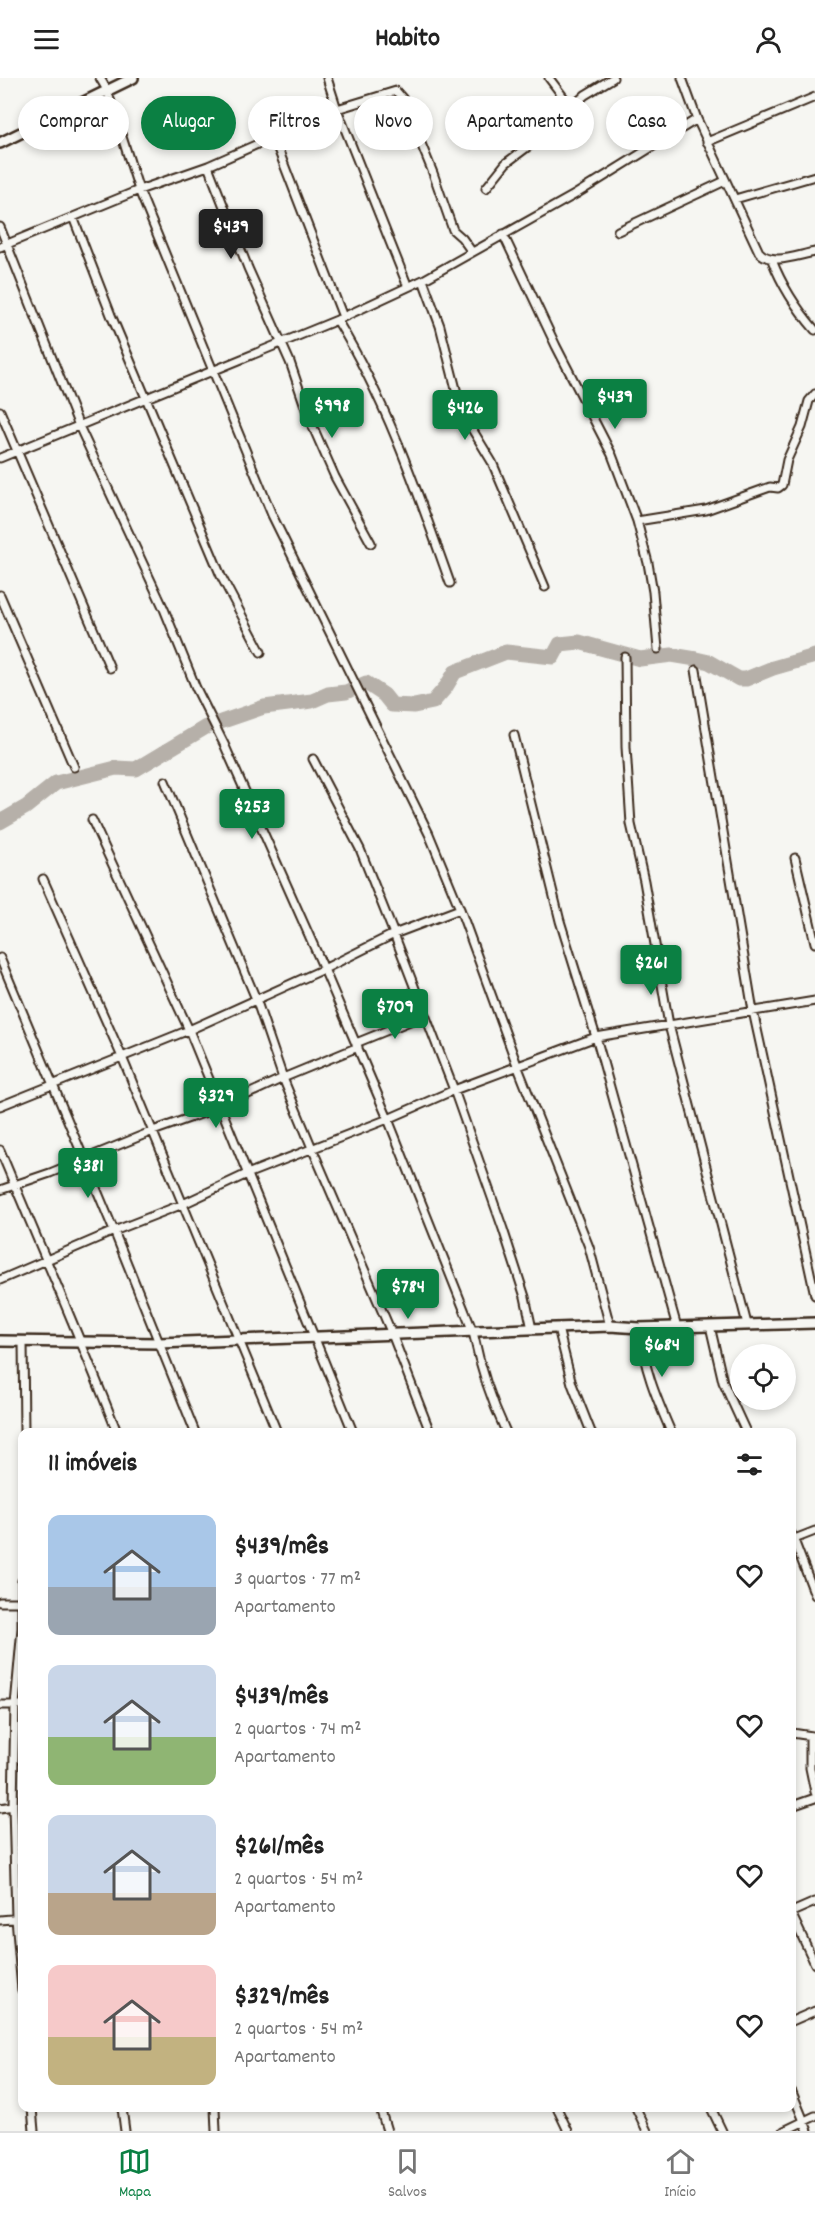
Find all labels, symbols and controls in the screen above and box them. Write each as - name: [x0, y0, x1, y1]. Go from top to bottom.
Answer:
- text: Habito: [375, 20, 440, 59]
- icon: menu: [30, 23, 63, 56]
- icon: person: [752, 23, 785, 56]
- chip: Comprar: [18, 96, 129, 150]
- chip: Alugar: [141, 96, 236, 150]
- chip: Filtros: [248, 96, 342, 150]
- chip: Novo: [354, 96, 433, 150]
- chip: Apartamento: [445, 96, 594, 150]
- chip: Casa: [606, 96, 687, 150]
- pin: $439: [195, 209, 267, 260]
- text: $439: [213, 214, 249, 242]
- pin: $439: [579, 379, 651, 430]
- text: $439: [597, 384, 633, 412]
- pin: $998: [296, 388, 368, 439]
- pin: $426: [429, 390, 501, 441]
- text: $998: [314, 393, 350, 421]
- text: $426: [447, 395, 483, 423]
- pin: $253: [216, 789, 288, 840]
- text: $253: [233, 794, 271, 822]
- pin: $261: [615, 945, 687, 996]
- text: $261: [634, 950, 668, 978]
- pin: $709: [359, 989, 431, 1040]
- text: $709: [376, 994, 414, 1022]
- pin: $329: [180, 1078, 252, 1129]
- text: $329: [198, 1083, 234, 1111]
- pin: $381: [52, 1148, 124, 1199]
- text: $381: [72, 1153, 104, 1181]
- pin: $784: [372, 1269, 444, 1320]
- text: $784: [391, 1274, 425, 1302]
- pin: $684: [626, 1327, 698, 1378]
- text: $684: [644, 1332, 680, 1360]
- map controls: [730, 1344, 796, 1410]
- button: locate: [730, 1344, 796, 1410]
- text: 11 imóveis: [48, 1446, 138, 1483]
- icon: filters: [733, 1448, 766, 1481]
- text: $439/mês: [234, 1529, 329, 1566]
- icon: home: [96, 1539, 168, 1611]
- icon: heart: [733, 1559, 766, 1592]
- text: 3 quartos · 77 m²: [234, 1566, 361, 1594]
- text: Apartamento: [234, 1594, 336, 1622]
- text: $439/mês: [234, 1679, 329, 1716]
- icon: home: [96, 1689, 168, 1761]
- icon: heart: [733, 1709, 766, 1742]
- text: 2 quartos · 74 m²: [234, 1716, 362, 1744]
- text: Apartamento: [234, 1744, 336, 1772]
- text: $261/mês: [234, 1829, 324, 1866]
- icon: home: [96, 1839, 168, 1911]
- icon: heart: [733, 1859, 766, 1892]
- text: 2 quartos · 54 m²: [234, 1866, 363, 1894]
- text: Apartamento: [234, 1894, 336, 1922]
- text: $329/mês: [234, 1979, 329, 2016]
- icon: home: [96, 1989, 168, 2061]
- icon: heart: [733, 2009, 766, 2042]
- text: 2 quartos · 54 m²: [234, 2016, 363, 2044]
- text: Apartamento: [234, 2044, 336, 2072]
- tab: Mapa: [118, 2145, 151, 2204]
- tab: Salvos: [388, 2145, 427, 2204]
- tab: Início: [664, 2145, 697, 2204]

